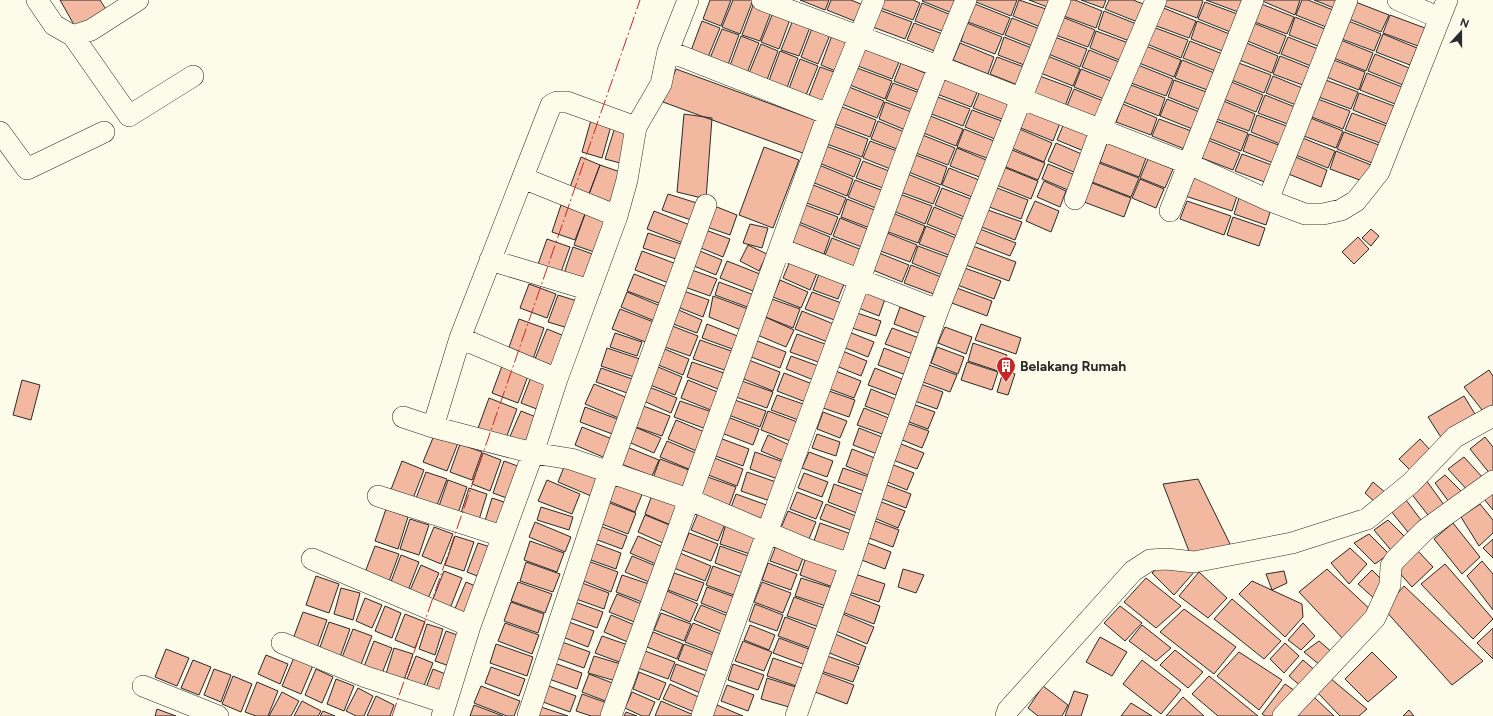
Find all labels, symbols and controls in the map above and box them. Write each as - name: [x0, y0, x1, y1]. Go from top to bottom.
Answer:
- north arrow: [1441, 12, 1481, 52]
- text: N: [1458, 16, 1471, 31]
- building icon: Belakang Rumah: [995, 355, 1017, 383]
- place label: Belakang Rumah: [1020, 358, 1126, 375]

